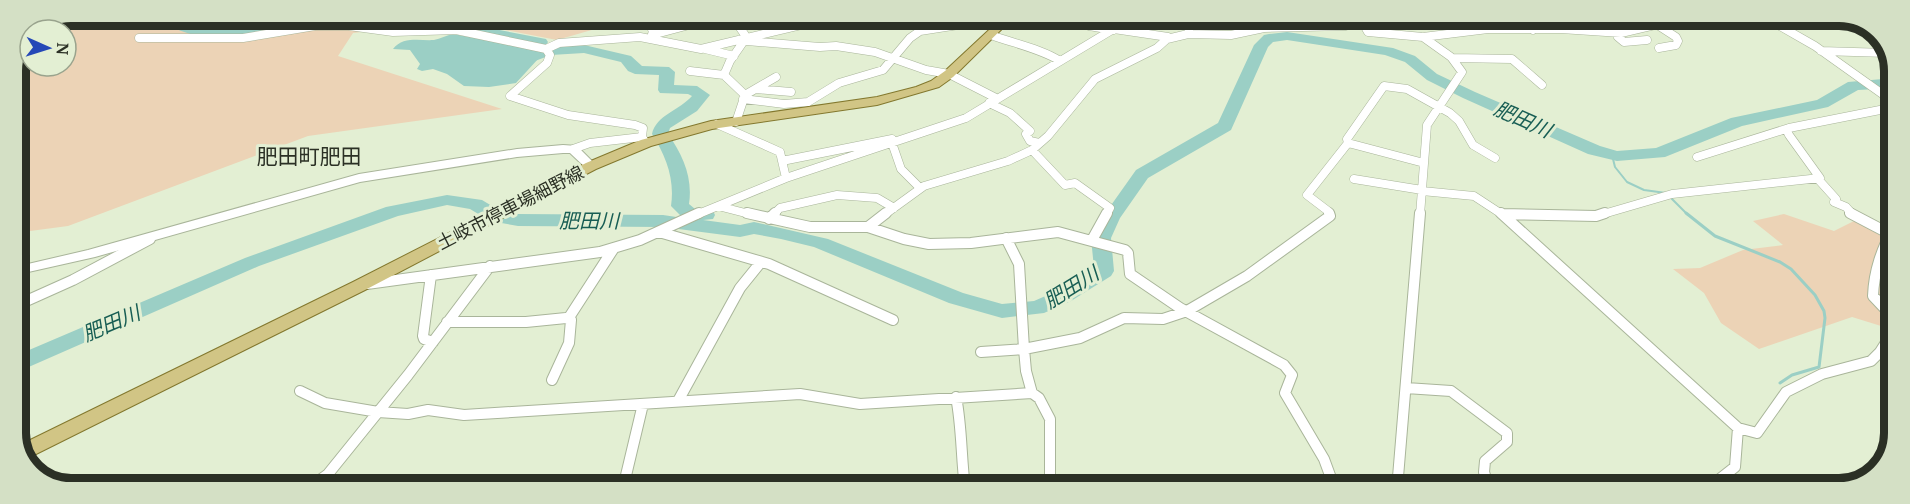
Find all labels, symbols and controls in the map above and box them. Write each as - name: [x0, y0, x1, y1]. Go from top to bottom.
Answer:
- north arrow: [18, 18, 78, 78]
- text: N: [52, 42, 74, 55]
- water label: 肥田川: [1490, 94, 1558, 144]
- district label: 肥田町肥田: [257, 142, 362, 170]
- street label: 土岐市停車場細野線: [432, 160, 588, 254]
- water label: 肥田川: [559, 207, 621, 234]
- water label: 肥田川: [1038, 259, 1105, 314]
- water label: 肥田川: [78, 298, 146, 347]

